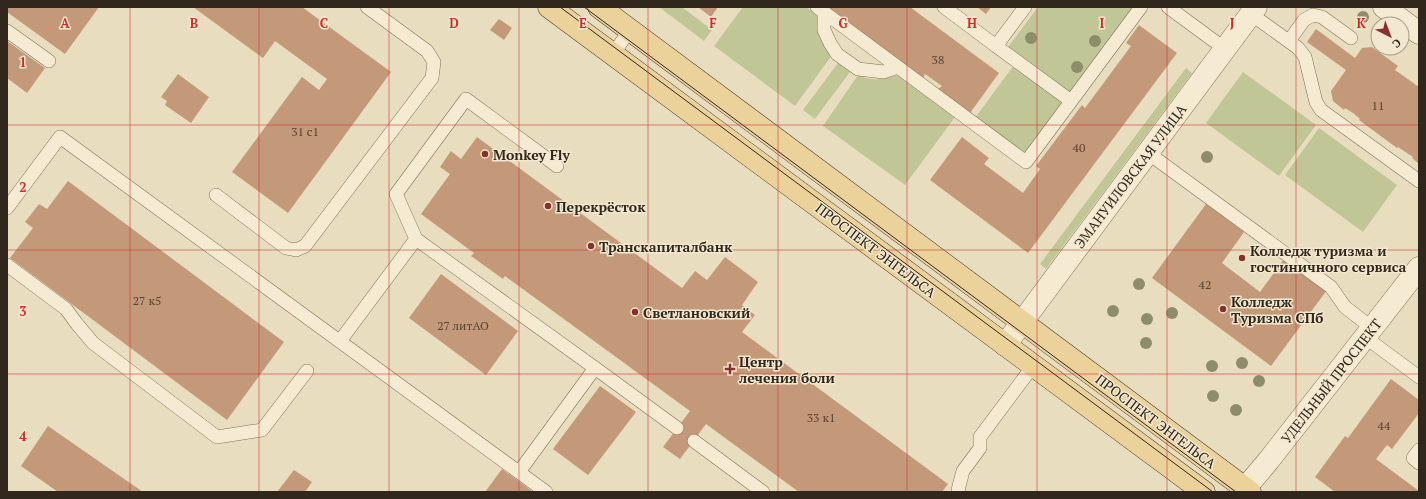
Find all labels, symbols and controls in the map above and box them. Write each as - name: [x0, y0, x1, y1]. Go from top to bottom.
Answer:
- text: A: [60, 14, 70, 32]
- text: B: [190, 14, 198, 32]
- text: C: [320, 14, 328, 32]
- text: D: [449, 14, 459, 32]
- text: E: [579, 14, 587, 32]
- text: F: [709, 14, 717, 32]
- text: G: [838, 14, 848, 32]
- text: H: [967, 14, 977, 32]
- text: I: [1100, 14, 1105, 32]
- text: J: [1230, 14, 1235, 32]
- text: K: [1356, 14, 1366, 32]
- north arrow: [1370, 16, 1410, 56]
- text: С: [1389, 36, 1404, 51]
- house number: 38: [932, 52, 944, 67]
- text: 1: [19, 53, 27, 71]
- house number: 11: [1372, 98, 1384, 113]
- street label: ЭМАНУИЛОВСКАЯ УЛИЦА: [1070, 100, 1191, 252]
- house number: 31 с1: [291, 124, 319, 139]
- house number: 40: [1073, 140, 1085, 155]
- place label: Monkey Fly: [493, 145, 570, 164]
- marker: Monkey Fly: [480, 149, 490, 159]
- text: 2: [19, 178, 27, 196]
- place label: Перекрёсток: [556, 197, 646, 216]
- street label: ПРОСПЕКТ ЭНГЕЛЬСА: [812, 198, 941, 302]
- marker: Перекрёсток: [543, 201, 553, 211]
- place label: Транскапиталбанк: [599, 237, 733, 256]
- marker: Транскапиталбанк: [586, 241, 596, 251]
- place label: Колледж туризма и гостиничного сервиса: [1250, 241, 1407, 276]
- marker: Колледж туризма и гостиничного сервиса: [1237, 253, 1247, 263]
- house number: 42: [1199, 277, 1211, 292]
- place label: Колледж Туризма СПб: [1231, 292, 1323, 327]
- house number: 27 к5: [133, 293, 161, 308]
- text: 3: [19, 302, 27, 320]
- place label: Светлановский: [643, 303, 750, 322]
- marker: Колледж Туризма СПб: [1218, 304, 1228, 314]
- marker: Светлановский: [630, 307, 640, 317]
- street label: УДЕЛЬНЫЙ ПРОСПЕКТ: [1276, 315, 1386, 447]
- house number: 27 литАО: [437, 318, 489, 333]
- place label: Центр лечения боли: [739, 352, 835, 387]
- marker: Центр лечения боли: [724, 363, 736, 375]
- street label: ПРОСПЕКТ ЭНГЕЛЬСА: [1092, 369, 1221, 473]
- house number: 33 к1: [807, 410, 835, 425]
- house number: 44: [1378, 418, 1391, 433]
- text: 4: [19, 427, 27, 445]

